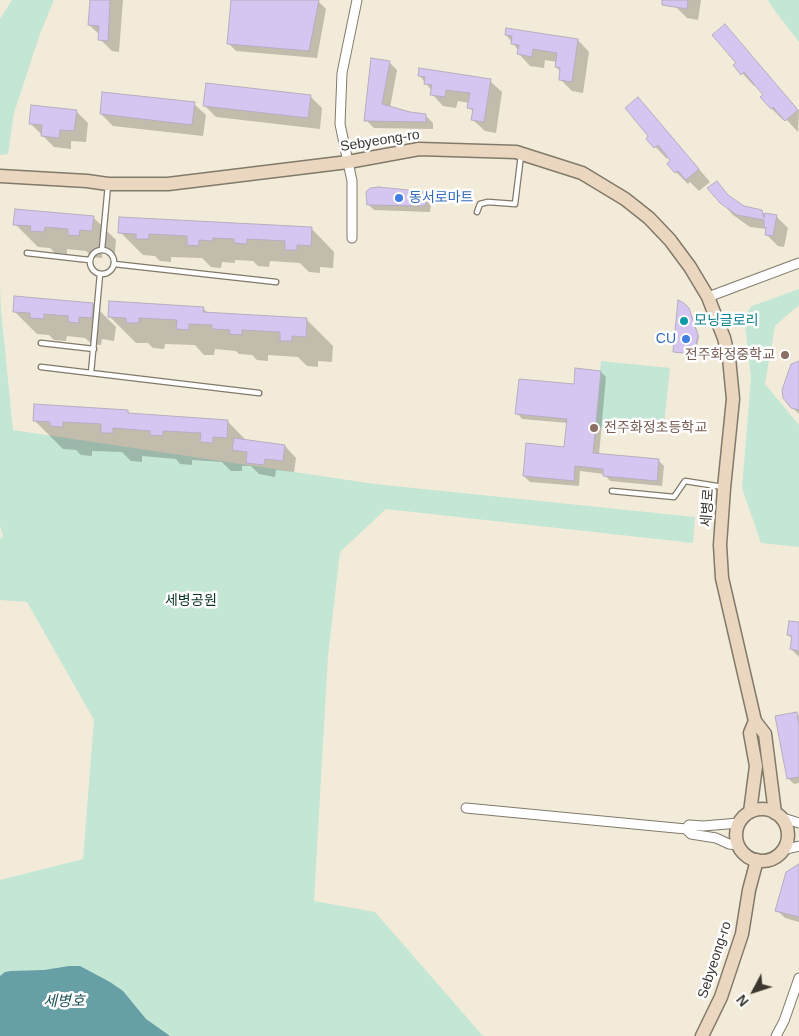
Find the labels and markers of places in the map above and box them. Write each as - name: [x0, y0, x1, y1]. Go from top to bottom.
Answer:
- place label: 동서로마트: [409, 190, 473, 206]
- marker: 동서로마트: [393, 192, 405, 204]
- place label: 모닝글로리: [694, 313, 758, 329]
- marker: 모닝글로리: [678, 315, 690, 327]
- place label: CU: [656, 331, 676, 347]
- marker: CU: [680, 333, 692, 345]
- place label: 전주화정중학교: [685, 347, 775, 363]
- marker: 전주화정중학교: [779, 349, 791, 361]
- place label: 전주화정초등학교: [604, 420, 707, 436]
- marker: 전주화정초등학교: [588, 422, 600, 434]

